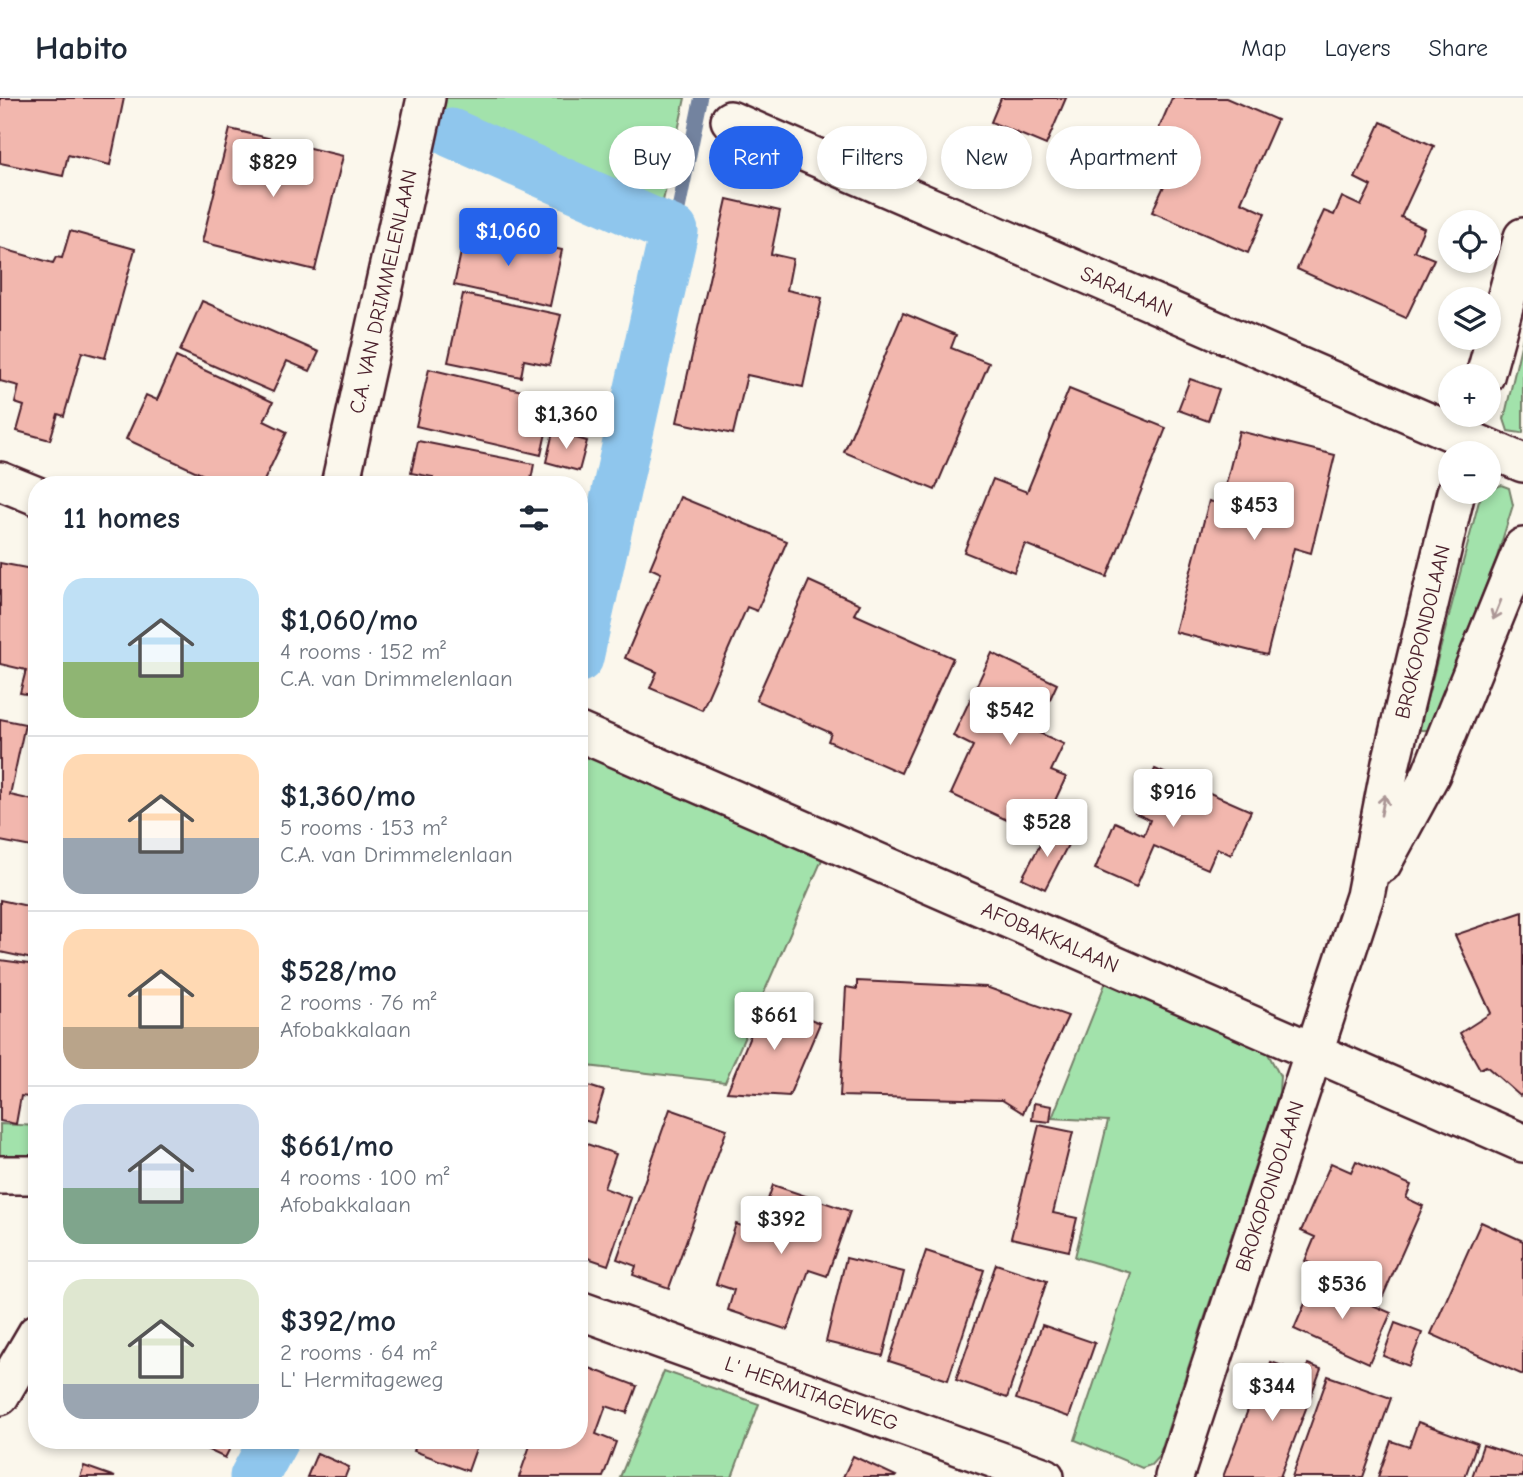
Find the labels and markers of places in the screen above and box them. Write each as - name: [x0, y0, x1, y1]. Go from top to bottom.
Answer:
- pin: $829: [232, 140, 314, 199]
- pin: $1,060: [451, 208, 565, 268]
- pin: $1,360: [509, 392, 623, 451]
- pin: $453: [1213, 482, 1295, 542]
- pin: $542: [969, 688, 1051, 747]
- pin: $916: [1132, 770, 1214, 829]
- pin: $528: [1006, 800, 1088, 859]
- pin: $661: [733, 992, 815, 1052]
- pin: $392: [740, 1196, 822, 1256]
- pin: $536: [1301, 1262, 1383, 1321]
- pin: $344: [1231, 1364, 1313, 1423]

